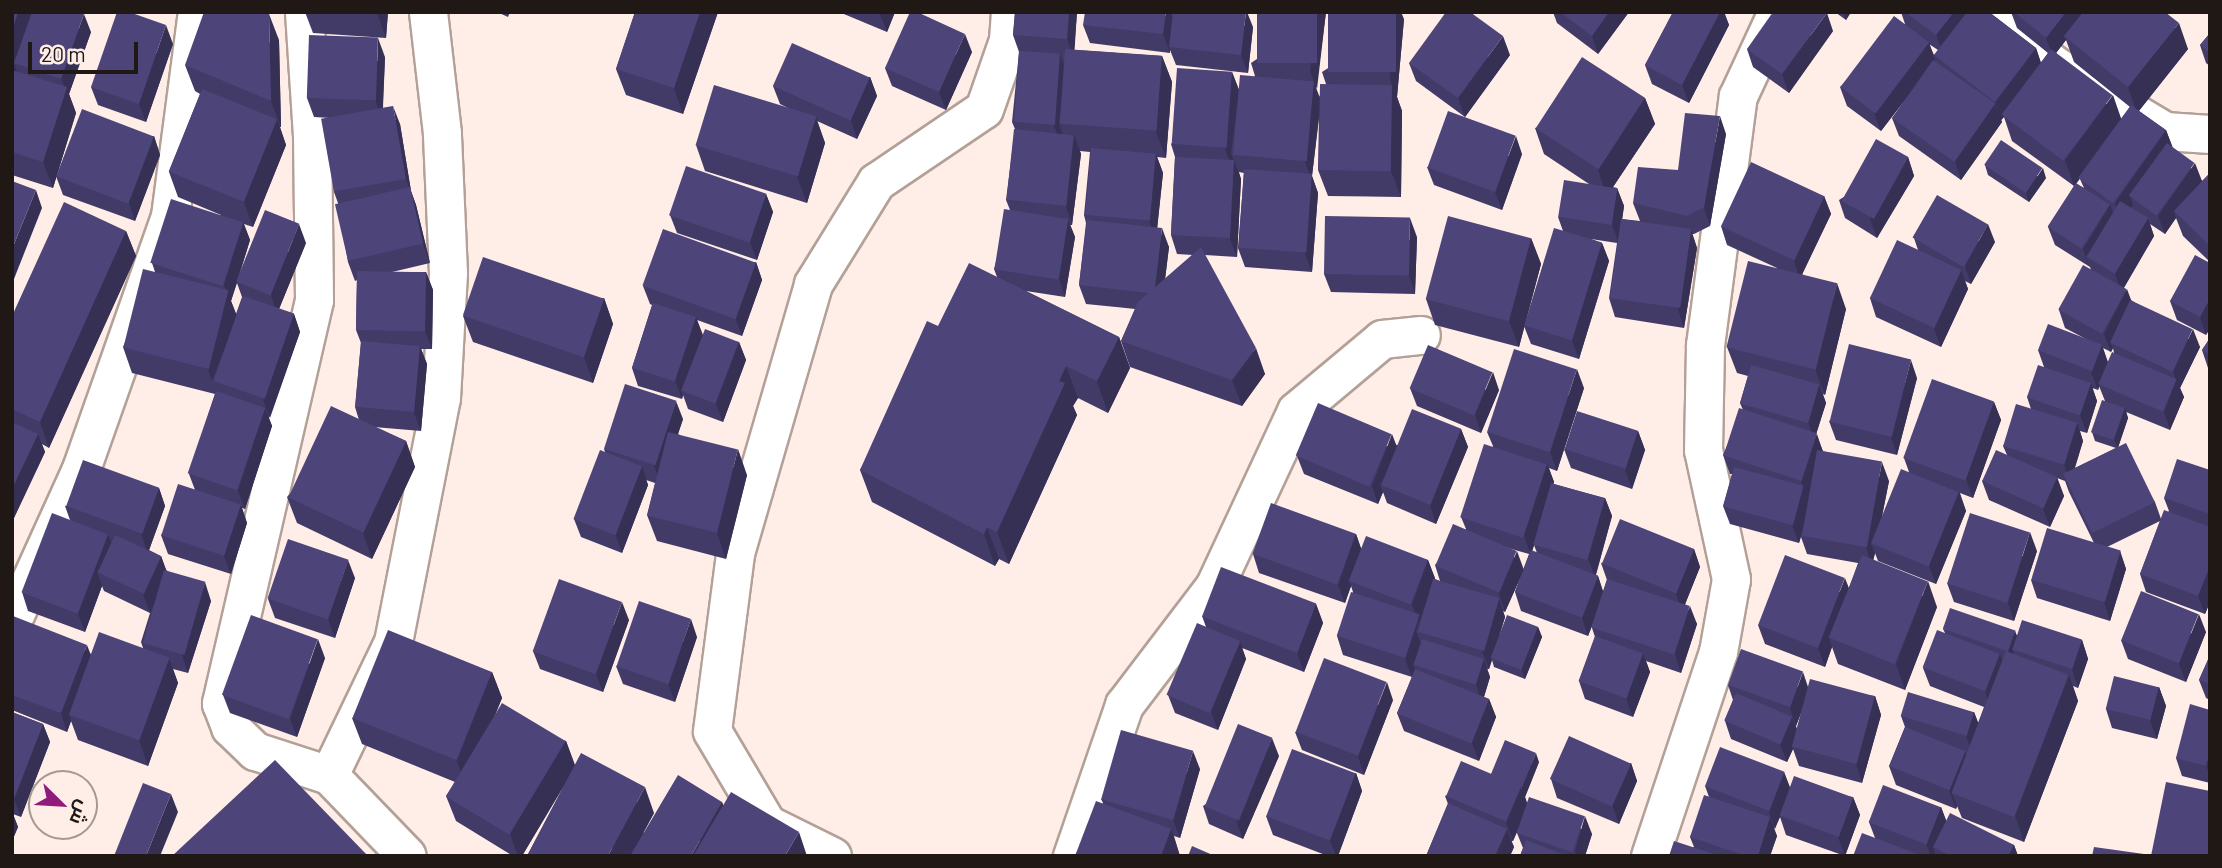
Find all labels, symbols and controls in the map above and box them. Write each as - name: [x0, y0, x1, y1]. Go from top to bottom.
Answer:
- scale bar: [32, 28, 142, 72]
- text: 20 m: [41, 41, 86, 66]
- north arrow: [28, 770, 98, 840]
- text: ش: [65, 797, 96, 829]

